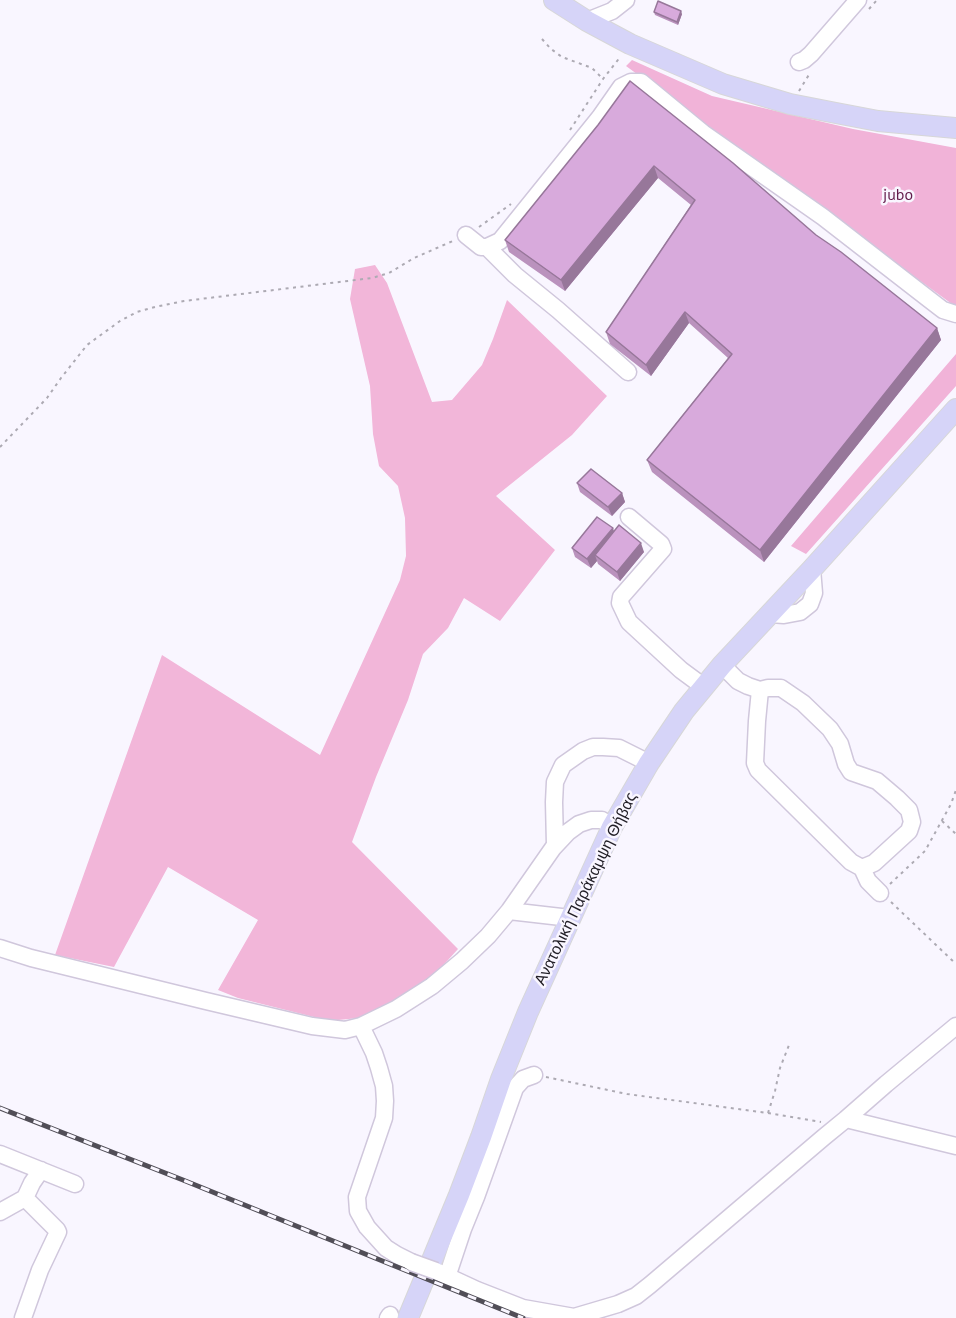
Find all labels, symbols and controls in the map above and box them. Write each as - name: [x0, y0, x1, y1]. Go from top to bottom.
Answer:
- park label: jubo: [883, 185, 913, 205]
- street label: Ανατολική Παράκαμψη Θήβας: [531, 789, 641, 989]

